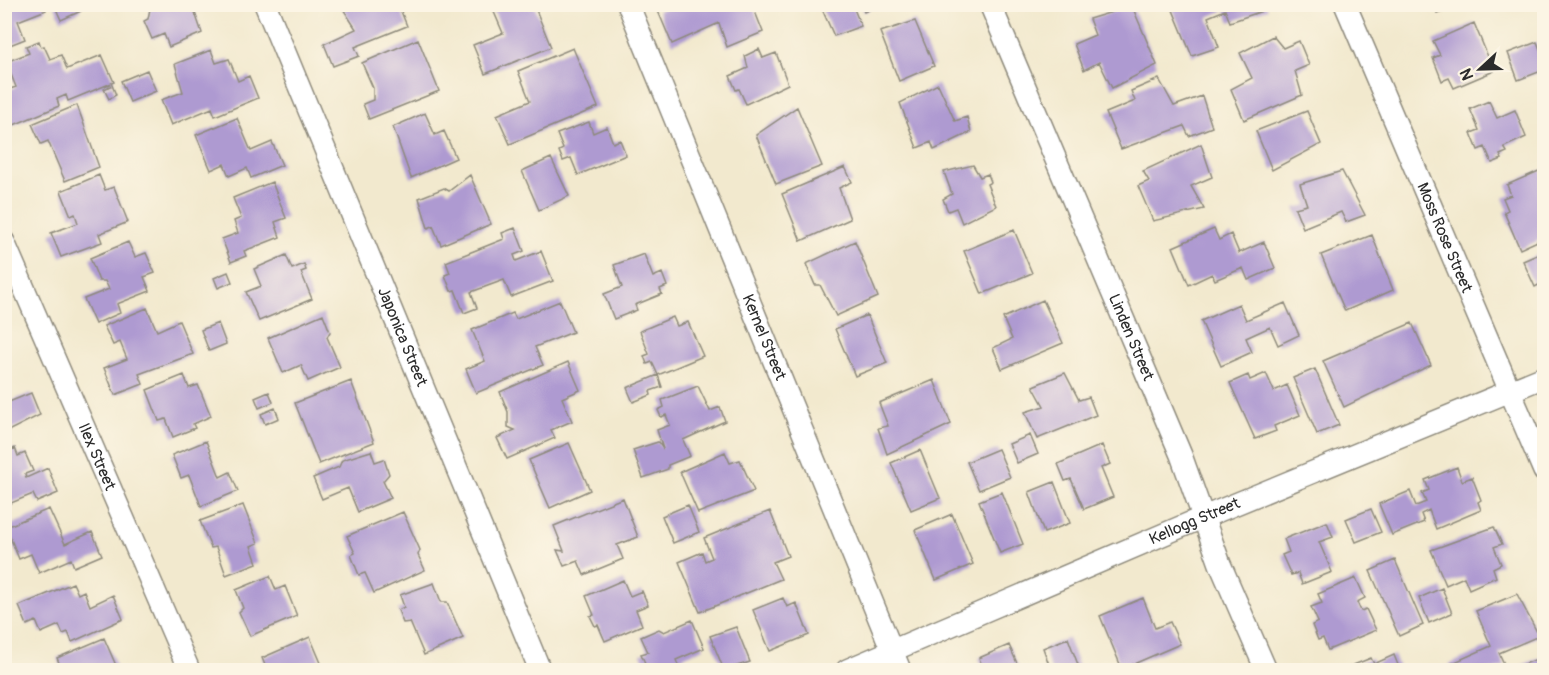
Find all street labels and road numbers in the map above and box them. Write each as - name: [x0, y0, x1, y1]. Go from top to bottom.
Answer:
- street label: Moss Rose Street: [1412, 180, 1477, 296]
- street label: Japonica Street: [373, 284, 432, 390]
- street label: Kernel Street: [738, 291, 791, 384]
- street label: Linden Street: [1104, 291, 1159, 384]
- street label: Ilex Street: [74, 420, 120, 494]
- street label: Kellogg Street: [1146, 493, 1243, 549]

